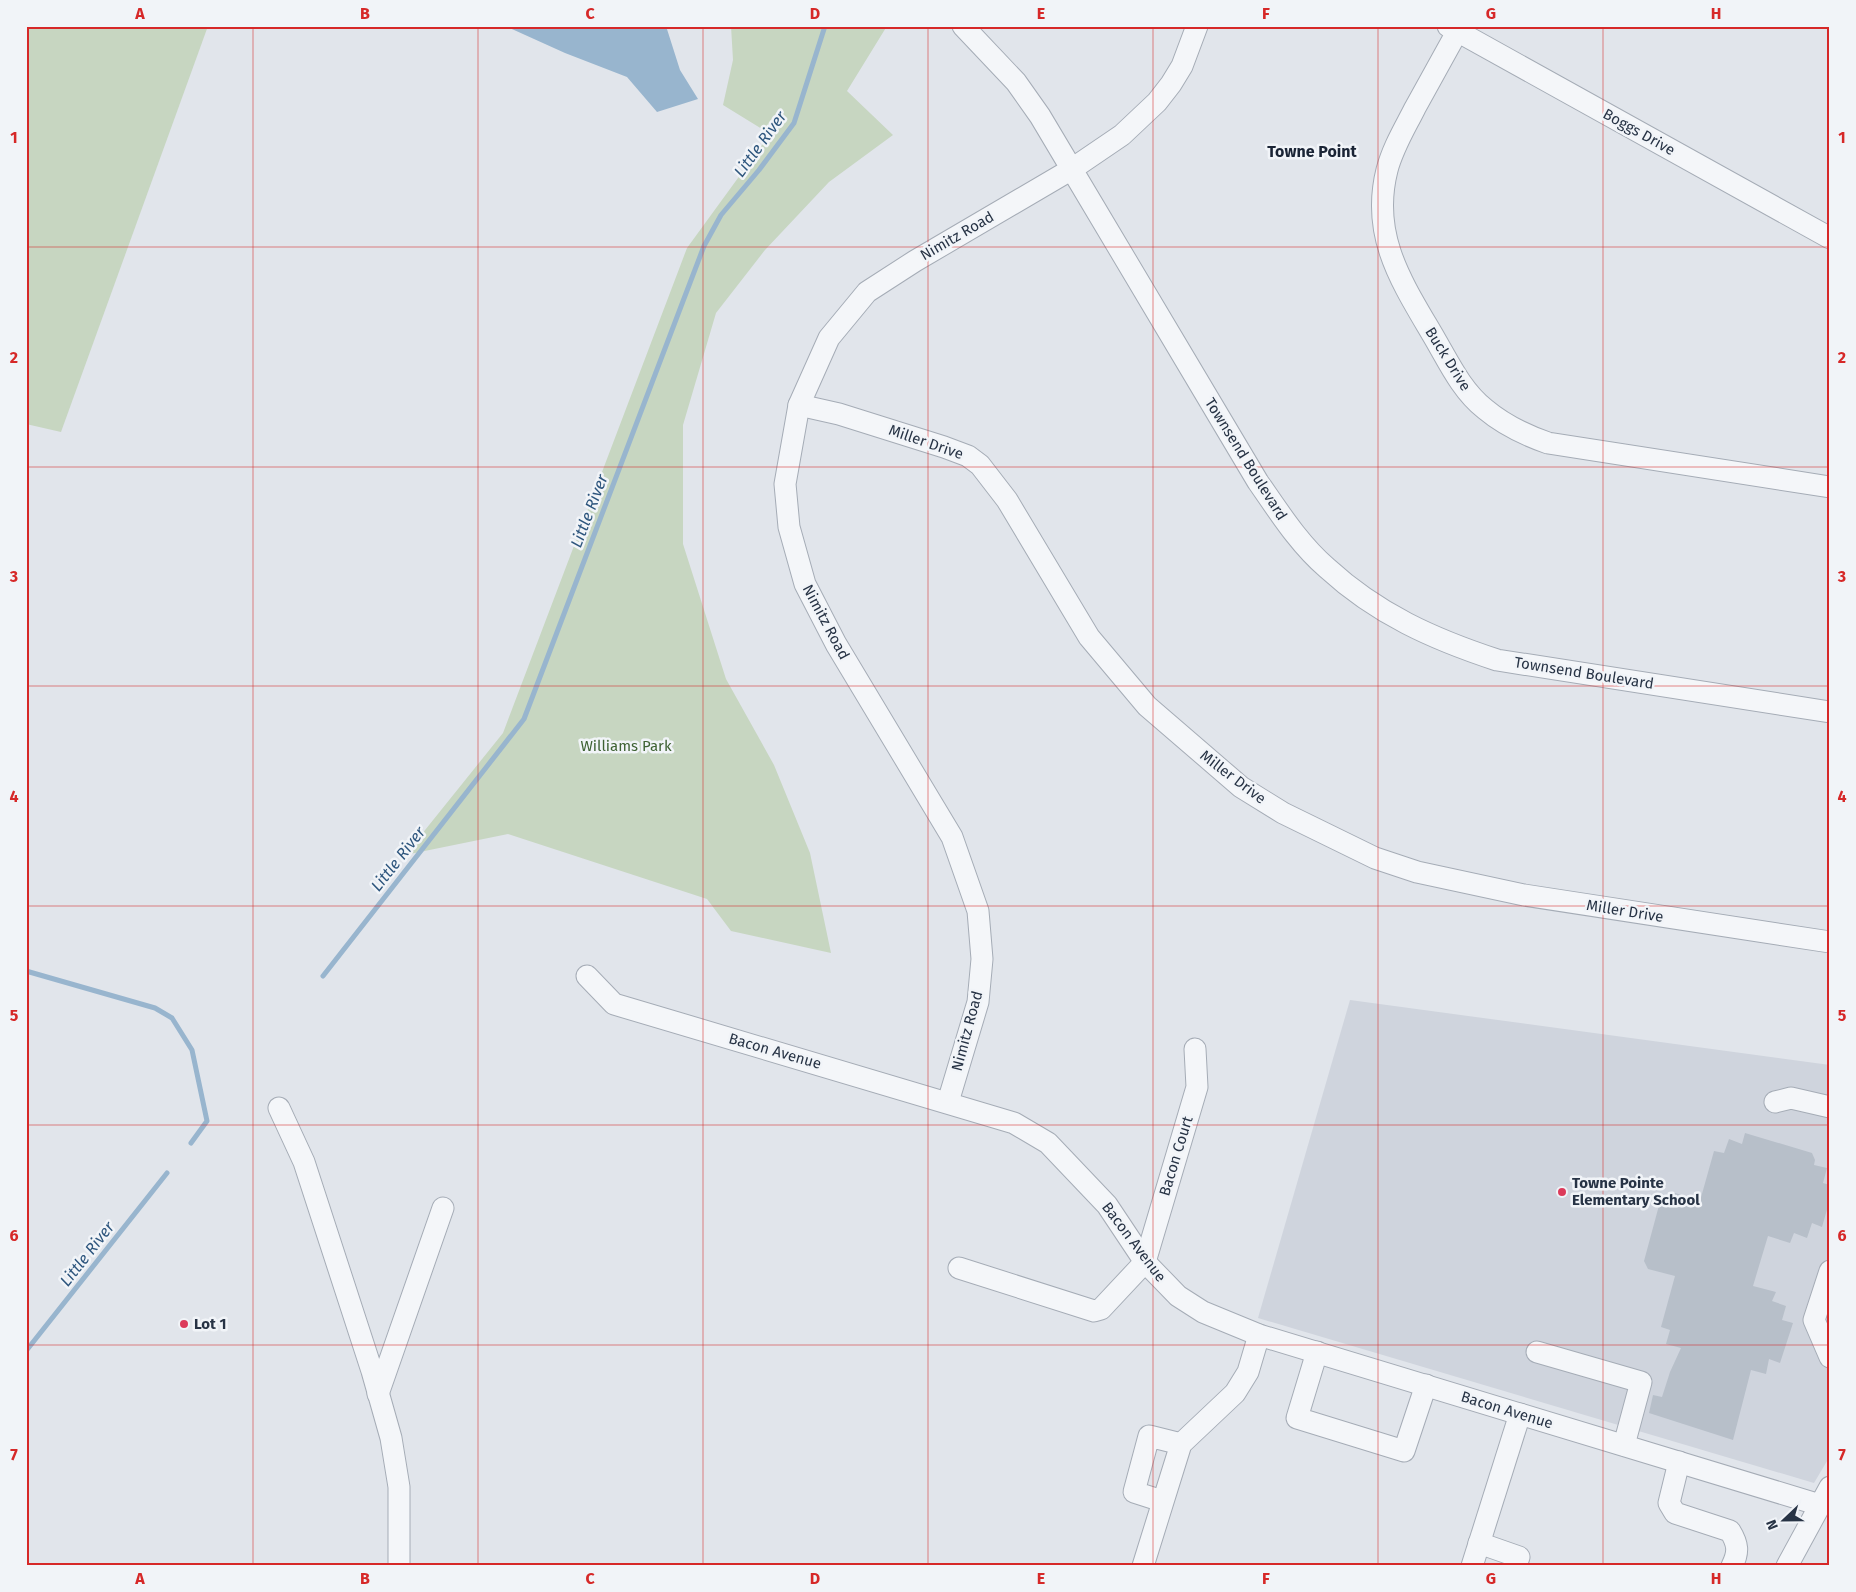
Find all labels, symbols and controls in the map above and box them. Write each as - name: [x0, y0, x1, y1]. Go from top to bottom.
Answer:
- text: A: [134, 4, 145, 23]
- text: B: [360, 4, 370, 23]
- text: C: [585, 4, 595, 23]
- text: D: [810, 4, 820, 23]
- text: E: [1037, 4, 1045, 23]
- text: F: [1262, 4, 1270, 23]
- text: G: [1486, 4, 1496, 23]
- text: H: [1711, 4, 1721, 23]
- street label: Boggs Drive: [1600, 105, 1678, 159]
- water label: Little River: [730, 107, 791, 181]
- text: 1: [10, 128, 18, 147]
- text: 1: [1838, 128, 1846, 147]
- district label: Towne Point: [1267, 142, 1357, 161]
- street label: Nimitz Road: [917, 208, 997, 264]
- street label: Buck Drive: [1421, 324, 1475, 394]
- text: 2: [10, 348, 18, 367]
- text: 2: [1838, 348, 1846, 367]
- street label: Townsend Boulevard: [1201, 395, 1291, 523]
- street label: Miller Drive: [886, 421, 966, 463]
- water label: Little River: [566, 471, 612, 550]
- text: 3: [9, 567, 18, 586]
- text: 3: [1837, 567, 1846, 586]
- street label: Nimitz Road: [799, 582, 853, 662]
- street label: Townsend Boulevard: [1513, 653, 1655, 693]
- park label: Williams Park: [580, 737, 672, 755]
- street label: Miller Drive: [1197, 746, 1269, 808]
- text: 4: [9, 787, 19, 806]
- text: 4: [1837, 787, 1847, 806]
- water label: Little River: [367, 822, 430, 895]
- street label: Miller Drive: [1585, 896, 1665, 926]
- street label: Nimitz Road: [948, 989, 986, 1073]
- text: 5: [10, 1006, 19, 1025]
- text: 5: [1838, 1006, 1847, 1025]
- street label: Bacon Avenue: [727, 1029, 823, 1073]
- street label: Bacon Court: [1155, 1113, 1197, 1198]
- place label: Towne Pointe Elementary School: [1572, 1174, 1700, 1209]
- marker: Towne Pointe Elementary School: [1556, 1186, 1568, 1198]
- street label: Bacon Avenue: [1098, 1198, 1170, 1286]
- water label: Little River: [56, 1217, 119, 1290]
- text: 6: [9, 1226, 19, 1245]
- text: 6: [1837, 1226, 1847, 1245]
- place label: Lot 1: [194, 1315, 226, 1333]
- marker: Lot 1: [178, 1318, 190, 1330]
- street label: Bacon Avenue: [1459, 1387, 1555, 1433]
- text: 7: [10, 1445, 18, 1464]
- text: 7: [1838, 1445, 1846, 1464]
- north arrow: [1758, 1494, 1808, 1544]
- text: N: [1763, 1517, 1782, 1532]
- text: A: [134, 1569, 145, 1588]
- text: B: [360, 1569, 370, 1588]
- text: C: [585, 1569, 595, 1588]
- text: D: [810, 1569, 820, 1588]
- text: E: [1037, 1569, 1045, 1588]
- text: F: [1262, 1569, 1270, 1588]
- text: G: [1486, 1569, 1496, 1588]
- text: H: [1711, 1569, 1721, 1588]

